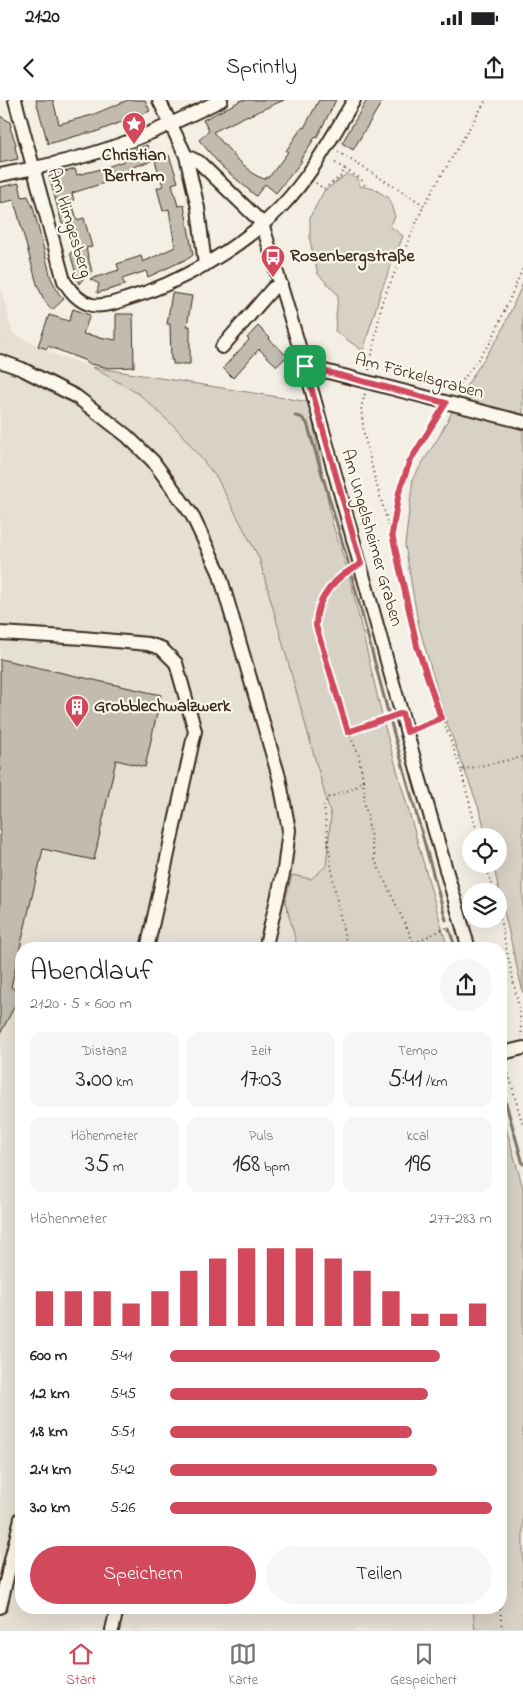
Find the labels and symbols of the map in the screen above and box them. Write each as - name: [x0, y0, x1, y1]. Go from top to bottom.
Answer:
- place icon: Christian Bertram: [121, 111, 147, 145]
- place label: Christian Bertram: [102, 143, 166, 190]
- street label: Am Himgesberg: [39, 165, 98, 282]
- bus stop icon: Rosenbergstraße: [260, 244, 286, 278]
- place label: Rosenbergstraße: [290, 244, 416, 271]
- pin: [284, 345, 326, 387]
- street label: Am Förkelsgraben: [351, 347, 486, 408]
- street label: Am Ungelsheimer Graben: [332, 446, 409, 630]
- building icon: Grobblechwalzwerk: [64, 694, 90, 728]
- place label: Grobblechwalzwerk: [94, 694, 232, 720]

